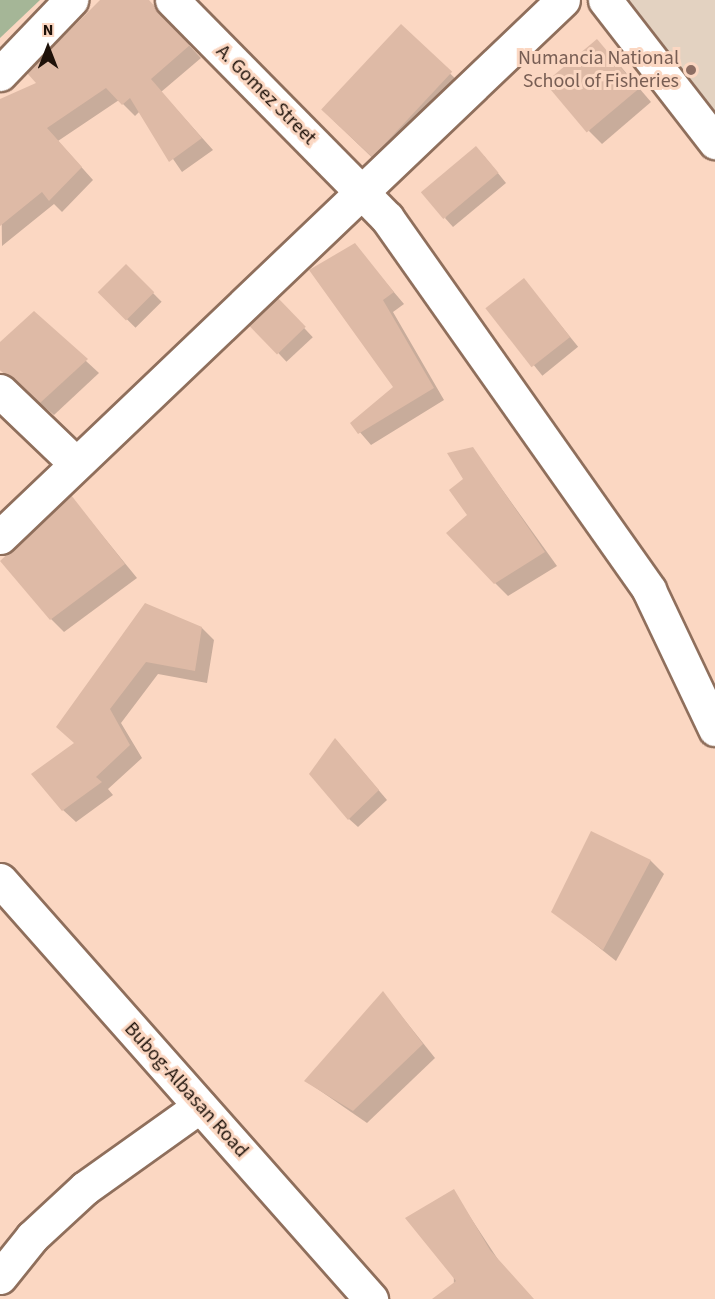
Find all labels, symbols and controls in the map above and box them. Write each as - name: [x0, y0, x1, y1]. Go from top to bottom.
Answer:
- north arrow: [18, 18, 78, 78]
- text: N: [43, 19, 53, 41]
- street label: A. Gomez Street: [211, 40, 321, 150]
- place label: Numancia National School of Fisheries: [518, 46, 679, 93]
- marker: Numancia National School of Fisheries: [684, 63, 698, 77]
- street label: Bubog-Albasan Road: [119, 1017, 253, 1163]

